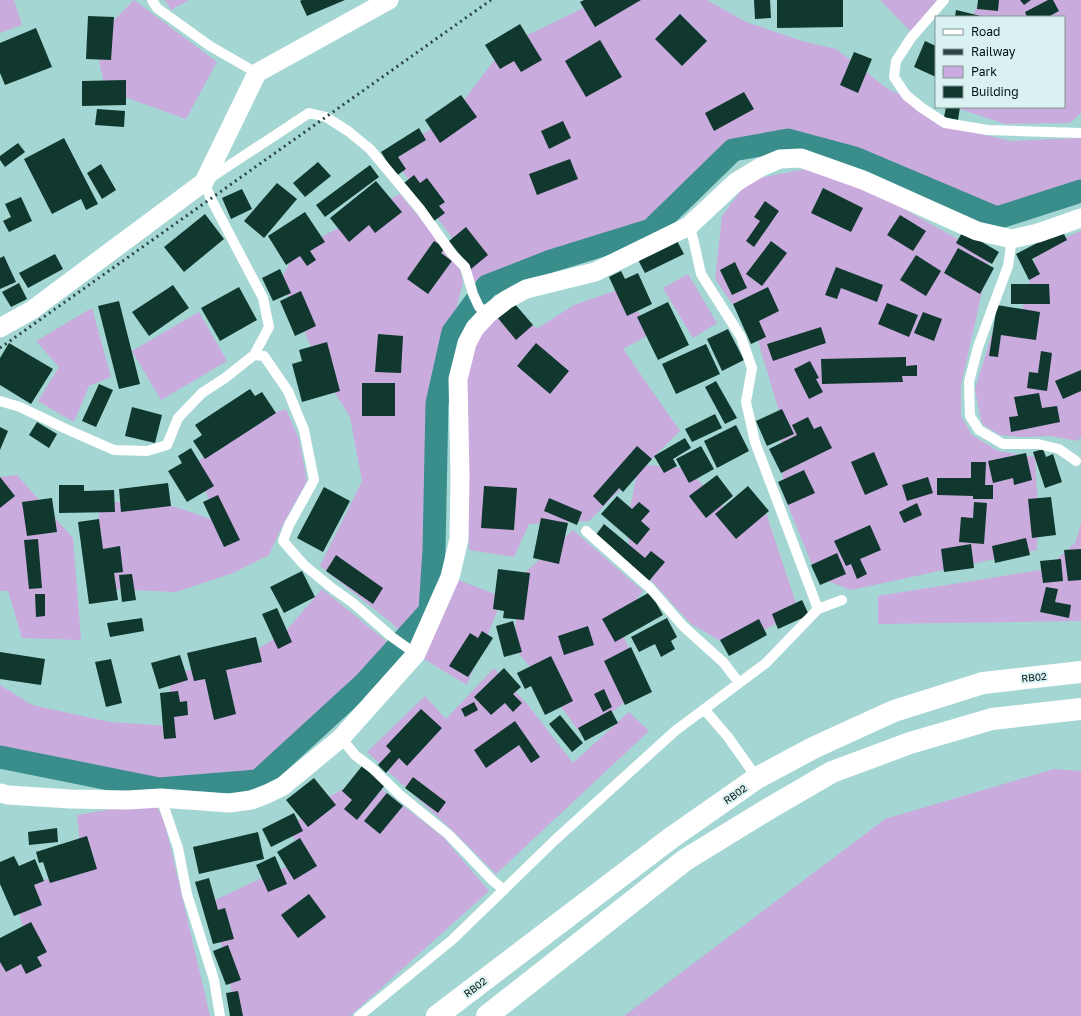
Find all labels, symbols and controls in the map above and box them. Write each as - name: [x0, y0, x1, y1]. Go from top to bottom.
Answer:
- legend: [935, 16, 1065, 108]
- text: Road: [971, 24, 1000, 39]
- text: Railway: [971, 44, 1016, 59]
- text: Park: [971, 64, 997, 79]
- text: Building: [971, 84, 1019, 99]
- street label: RB02: [1021, 670, 1048, 684]
- street label: RB02: [721, 782, 749, 806]
- street label: RB02: [461, 974, 489, 999]

